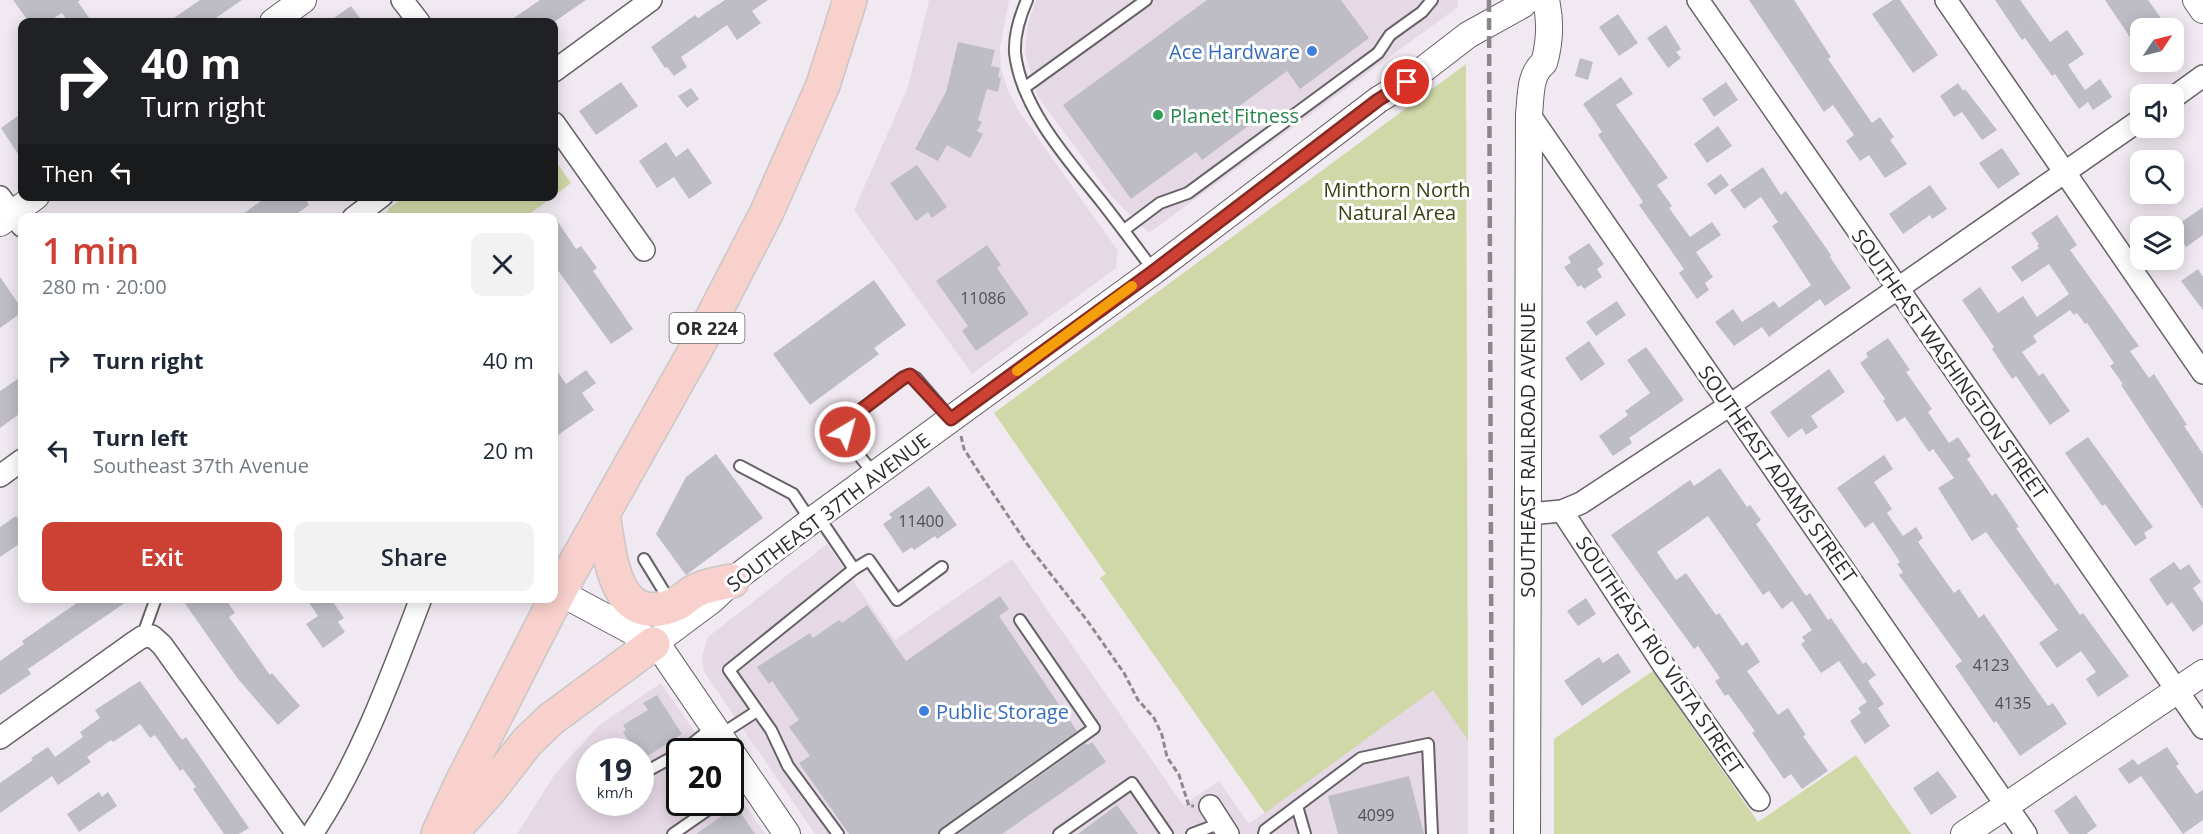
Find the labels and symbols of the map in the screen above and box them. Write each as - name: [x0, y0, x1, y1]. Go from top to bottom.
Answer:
- north arrow: [2130, 18, 2184, 72]
- place label: Ace Hardware: [1169, 38, 1300, 65]
- marker: Ace Hardware: [1305, 44, 1319, 58]
- pin: [1381, 56, 1432, 107]
- place label: Planet Fitness: [1170, 102, 1299, 129]
- marker: Planet Fitness: [1151, 108, 1165, 122]
- park label: Minthorn North Natural Area: [1323, 176, 1471, 226]
- street label: SOUTHEAST WASHINGTON STREET: [1846, 223, 2054, 505]
- house number: 11086: [960, 287, 1006, 309]
- street label: SOUTHEAST RAILROAD AVENUE: [1514, 302, 1541, 598]
- road number: OR 224: [670, 313, 744, 343]
- street label: SOUTHEAST ADAMS STREET: [1693, 360, 1863, 588]
- position arrow: [813, 400, 877, 464]
- street label: SOUTHEAST 37TH AVENUE: [721, 427, 935, 597]
- house number: 11400: [898, 510, 944, 532]
- street label: SOUTHEAST RIO VISTA STREET: [1570, 531, 1750, 779]
- house number: 4123: [1973, 654, 2009, 676]
- house number: 4135: [1995, 692, 2031, 714]
- place label: Public Storage: [936, 698, 1069, 725]
- marker: Public Storage: [917, 704, 931, 718]
- speed limit sign: 20: [666, 738, 744, 816]
- house number: 4099: [1358, 804, 1394, 826]

